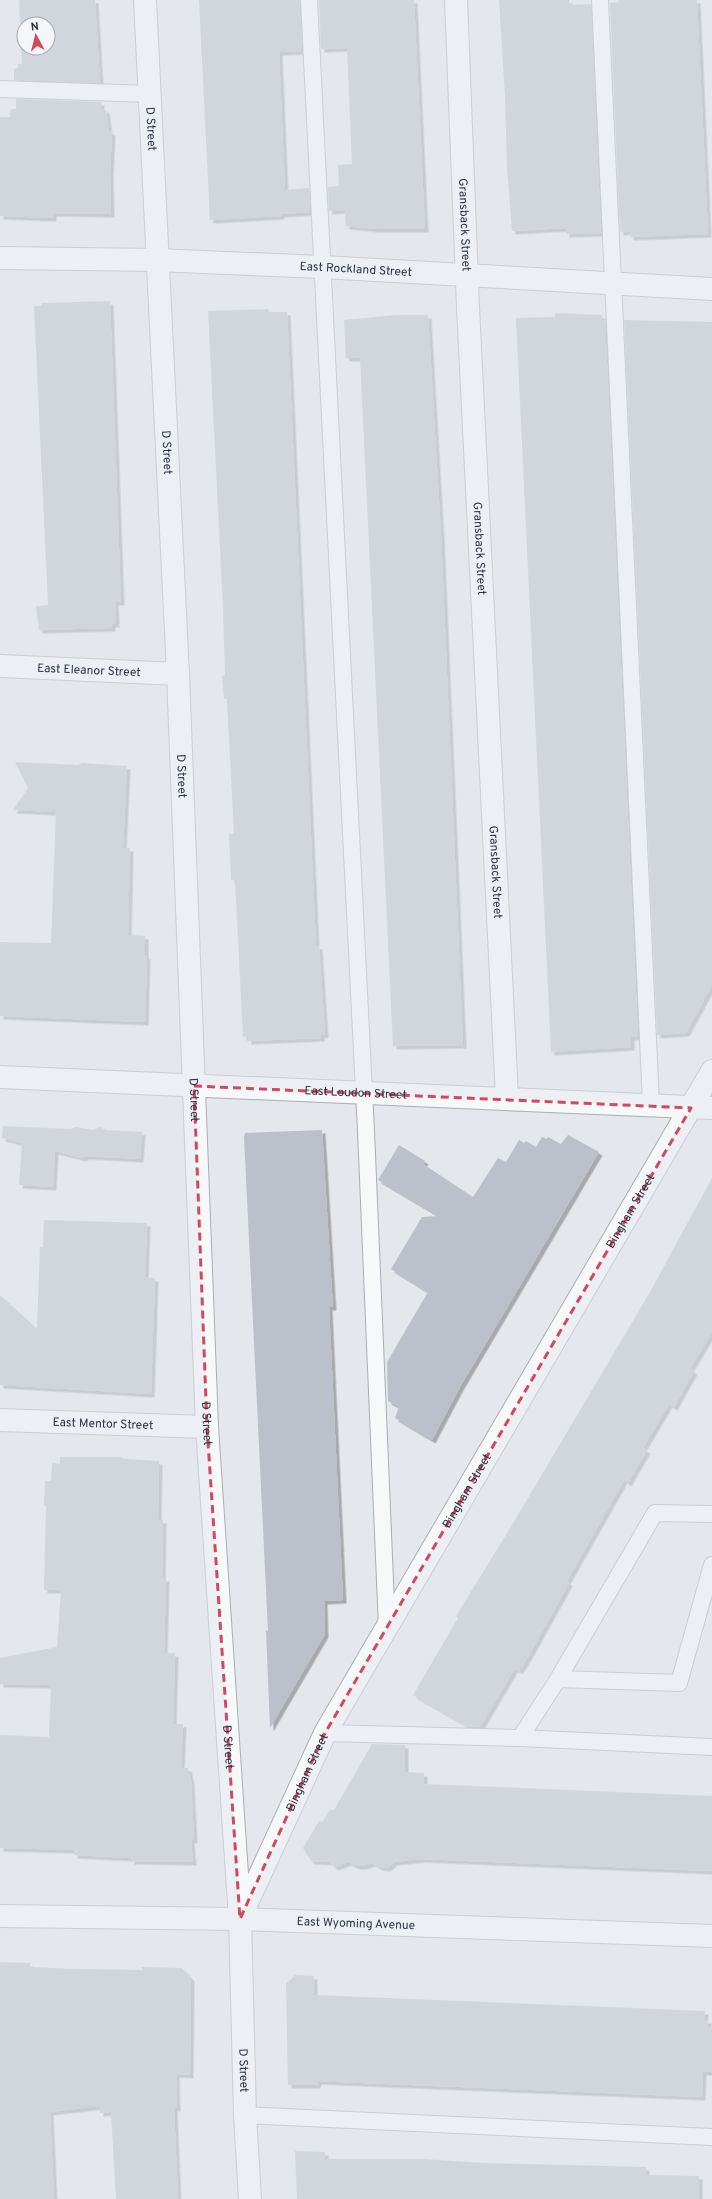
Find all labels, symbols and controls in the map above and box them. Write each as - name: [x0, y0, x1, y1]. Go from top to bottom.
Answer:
- north arrow: [16, 16, 56, 56]
- text: N: [30, 20, 40, 34]
- street label: D Street: [141, 106, 159, 151]
- street label: Gransback Street: [454, 178, 474, 272]
- street label: East Rockland Street: [299, 259, 412, 281]
- street label: D Street: [157, 430, 175, 475]
- street label: Gransback Street: [469, 502, 489, 596]
- street label: East Eleanor Street: [37, 661, 141, 681]
- street label: D Street: [172, 754, 190, 799]
- street label: Gransback Street: [485, 825, 505, 919]
- street label: D Street: [185, 1078, 202, 1122]
- street label: East Loudon Street: [304, 1083, 407, 1104]
- street label: Bingham Street: [603, 1171, 659, 1252]
- street label: D Street: [197, 1401, 215, 1446]
- street label: East Mentor Street: [52, 1415, 154, 1434]
- street label: Bingham Street: [439, 1451, 496, 1532]
- street label: D Street: [218, 1724, 237, 1770]
- street label: Bingham Street: [283, 1731, 333, 1814]
- street label: East Wyoming Avenue: [296, 1914, 415, 1934]
- street label: D Street: [234, 2048, 251, 2093]

